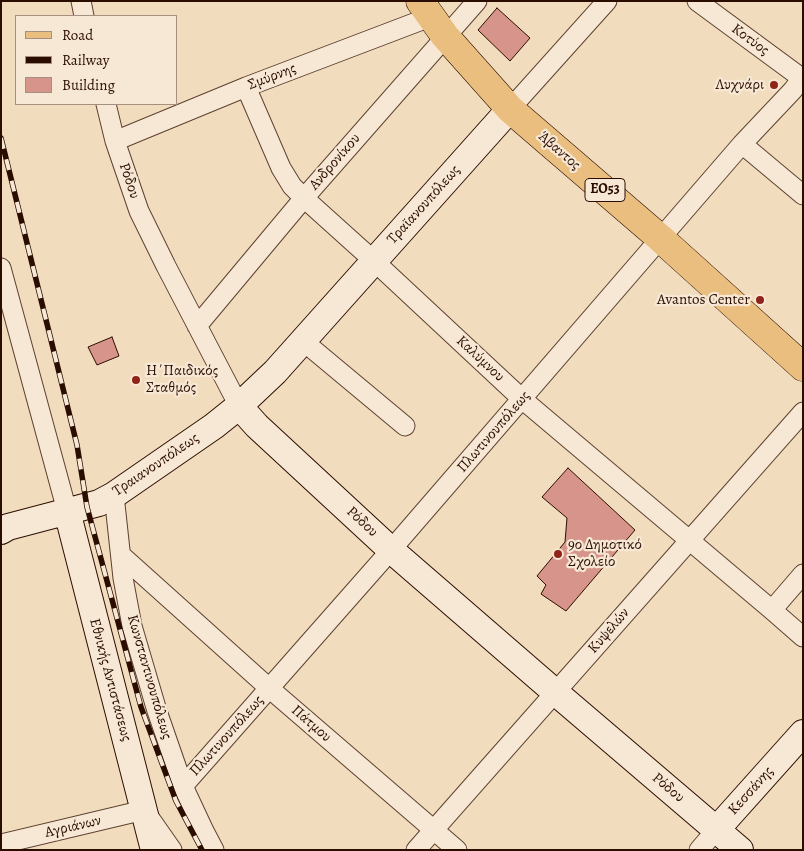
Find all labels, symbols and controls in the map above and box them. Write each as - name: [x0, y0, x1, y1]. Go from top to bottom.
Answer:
- legend: [15, 15, 178, 105]
- street label: Κοτύος: [728, 20, 772, 60]
- text: Road: [62, 25, 93, 45]
- text: Railway: [62, 50, 109, 70]
- street label: Σμύρνης: [245, 60, 299, 94]
- text: Building: [62, 75, 115, 95]
- place label: Λυχνάρι: [715, 76, 764, 94]
- marker: Λυχνάρι: [768, 79, 780, 91]
- street label: Άβαντος: [534, 128, 584, 174]
- street label: Ανδρονίκου: [306, 130, 364, 194]
- street label: Ρόδου: [115, 161, 143, 201]
- street label: Τραϊανουπόλεως: [384, 162, 464, 248]
- road number: ΕΟ53: [585, 178, 625, 202]
- place label: Avantos Center: [657, 291, 750, 309]
- marker: Avantos Center: [754, 294, 766, 306]
- street label: Καλύμνου: [452, 332, 508, 386]
- place label: Η΄Παιδικός Σταθμός: [146, 362, 218, 397]
- marker: Η΄Παιδικός Σταθμός: [130, 374, 142, 386]
- street label: Πλωτινουπόλεως: [454, 387, 534, 477]
- street label: Τραιανουπόλεως: [109, 429, 203, 501]
- street label: Ρόδου: [342, 503, 382, 541]
- place label: 9ο Δημοτικό Σχολείο: [568, 536, 642, 571]
- marker: 9ο Δημοτικό Σχολείο: [552, 548, 564, 560]
- street label: Κυψελών: [584, 605, 634, 657]
- street label: Κωνσταντινουπόλεως: [123, 613, 175, 741]
- street label: Εθνικής Αντιστάσεως: [85, 617, 135, 743]
- street label: Πλωτινουπόλεως: [186, 692, 268, 780]
- street label: Πάτμου: [287, 702, 335, 746]
- street label: Κεσσάνης: [725, 763, 777, 819]
- street label: Ρόδου: [648, 769, 688, 807]
- street label: Αγριάνων: [43, 812, 103, 842]

